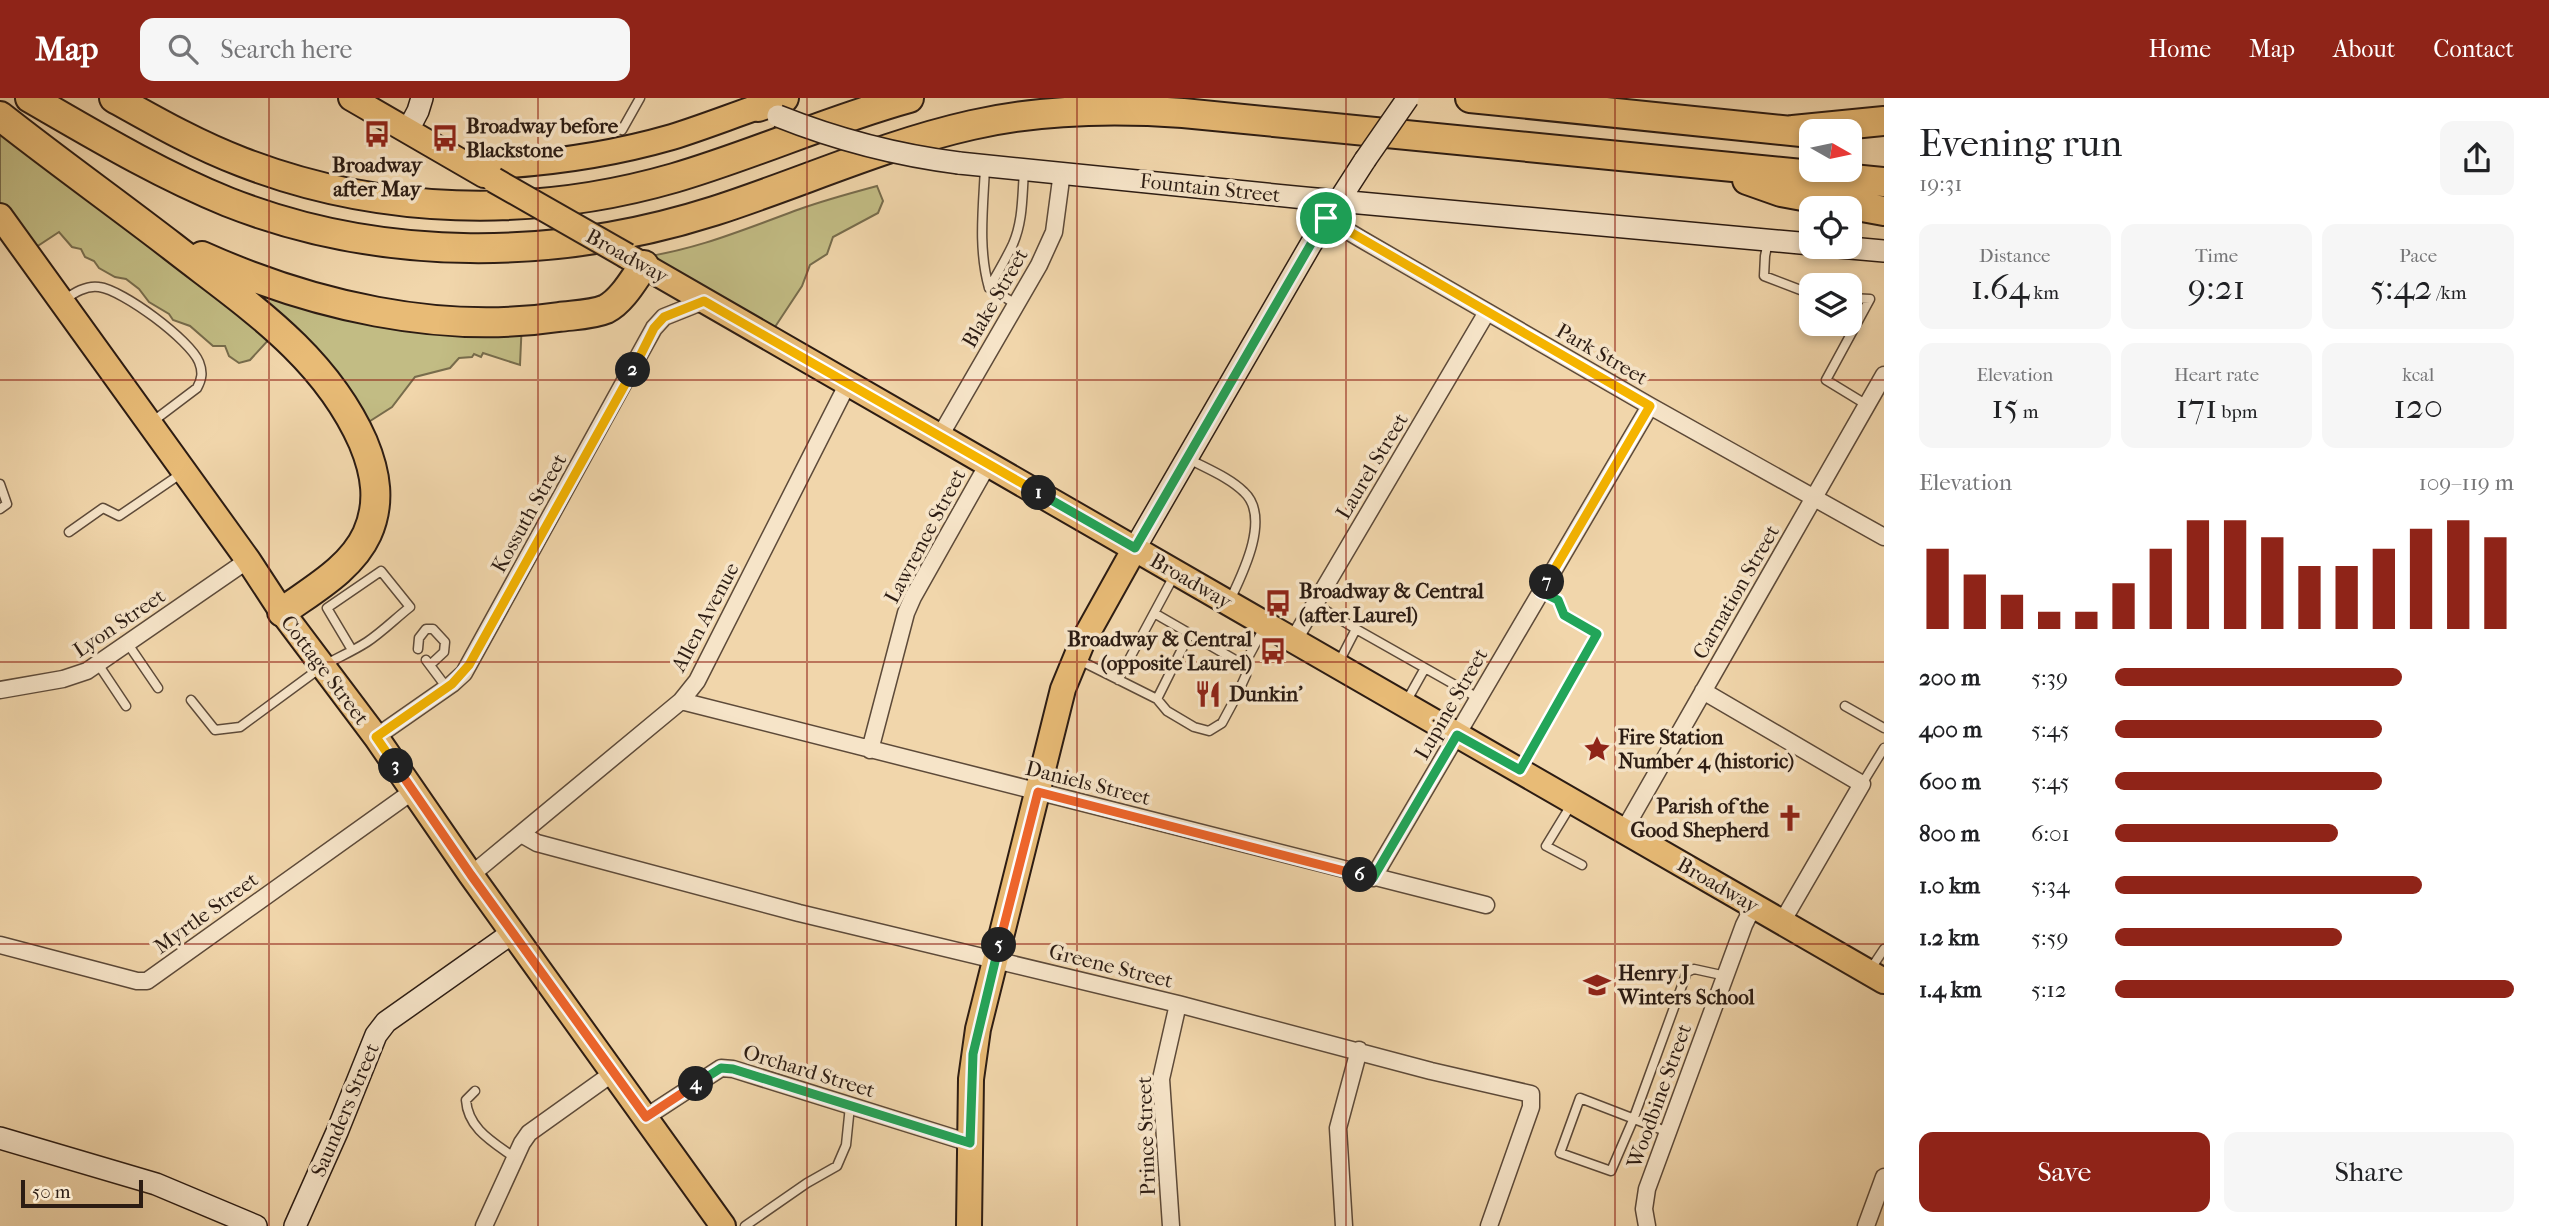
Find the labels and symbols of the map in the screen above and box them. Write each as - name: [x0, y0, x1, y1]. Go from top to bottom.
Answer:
- place label: Broadway before Blackstone: [466, 114, 619, 162]
- bus stop icon: Broadway after May: [362, 119, 392, 149]
- north arrow: [1799, 119, 1862, 182]
- bus stop icon: Broadway before Blackstone: [430, 123, 460, 153]
- place label: Broadway after May: [332, 153, 424, 201]
- street label: Fountain Street: [1139, 169, 1282, 207]
- pin: [1296, 188, 1356, 248]
- street label: Broadway: [582, 224, 673, 289]
- street label: Blake Street: [957, 244, 1033, 352]
- street label: Park Street: [1552, 318, 1652, 390]
- pin: 2: [616, 352, 650, 388]
- street label: Laurel Street: [1331, 408, 1413, 523]
- street label: Kossuth Street: [486, 449, 572, 577]
- street label: Lawrence Street: [880, 464, 971, 607]
- pin: 1: [1021, 476, 1056, 510]
- street label: Carnation Street: [1688, 520, 1784, 663]
- street label: Broadway: [1146, 548, 1237, 614]
- street label: Allen Avenue: [666, 558, 744, 676]
- pin: 7: [1530, 564, 1564, 600]
- place label: Broadway & Central (after Laurel): [1299, 579, 1484, 627]
- street label: Lyon Street: [69, 583, 170, 662]
- bus stop icon: Broadway & Central (after Laurel): [1263, 588, 1293, 618]
- street label: Cottage Street: [276, 610, 374, 730]
- place label: Broadway & Central (opposite Laurel): [1067, 627, 1252, 675]
- bus stop icon: Broadway & Central (opposite Laurel): [1258, 636, 1288, 666]
- street label: Lupine Street: [1410, 644, 1493, 764]
- restaurant icon: Dunkin': [1193, 679, 1223, 709]
- place label: Dunkin': [1229, 682, 1303, 706]
- place label: Fire Station Number 4 (historic): [1617, 725, 1794, 774]
- place icon: Fire Station Number 4 (historic): [1582, 734, 1612, 764]
- pin: 3: [378, 748, 414, 784]
- street label: Daniels Street: [1023, 756, 1153, 810]
- place label: Parish of the Good Shepherd: [1631, 794, 1770, 842]
- church icon: Parish of the Good Shepherd: [1775, 803, 1805, 833]
- street label: Broadway: [1673, 852, 1764, 918]
- pin: 6: [1342, 858, 1378, 892]
- street label: Myrtle Street: [149, 867, 263, 959]
- pin: 5: [982, 928, 1016, 962]
- street label: Greene Street: [1047, 939, 1176, 993]
- place label: Henry J Winters School: [1617, 961, 1755, 1009]
- school or university icon: Henry J Winters School: [1582, 970, 1612, 1000]
- street label: Woodbine Street: [1621, 1020, 1696, 1172]
- street label: Saunders Street: [306, 1039, 384, 1180]
- street label: Orchard Street: [740, 1040, 878, 1103]
- pin: 4: [678, 1066, 714, 1102]
- street label: Prince Street: [1132, 1075, 1160, 1196]
- scale bar: [21, 1177, 144, 1209]

